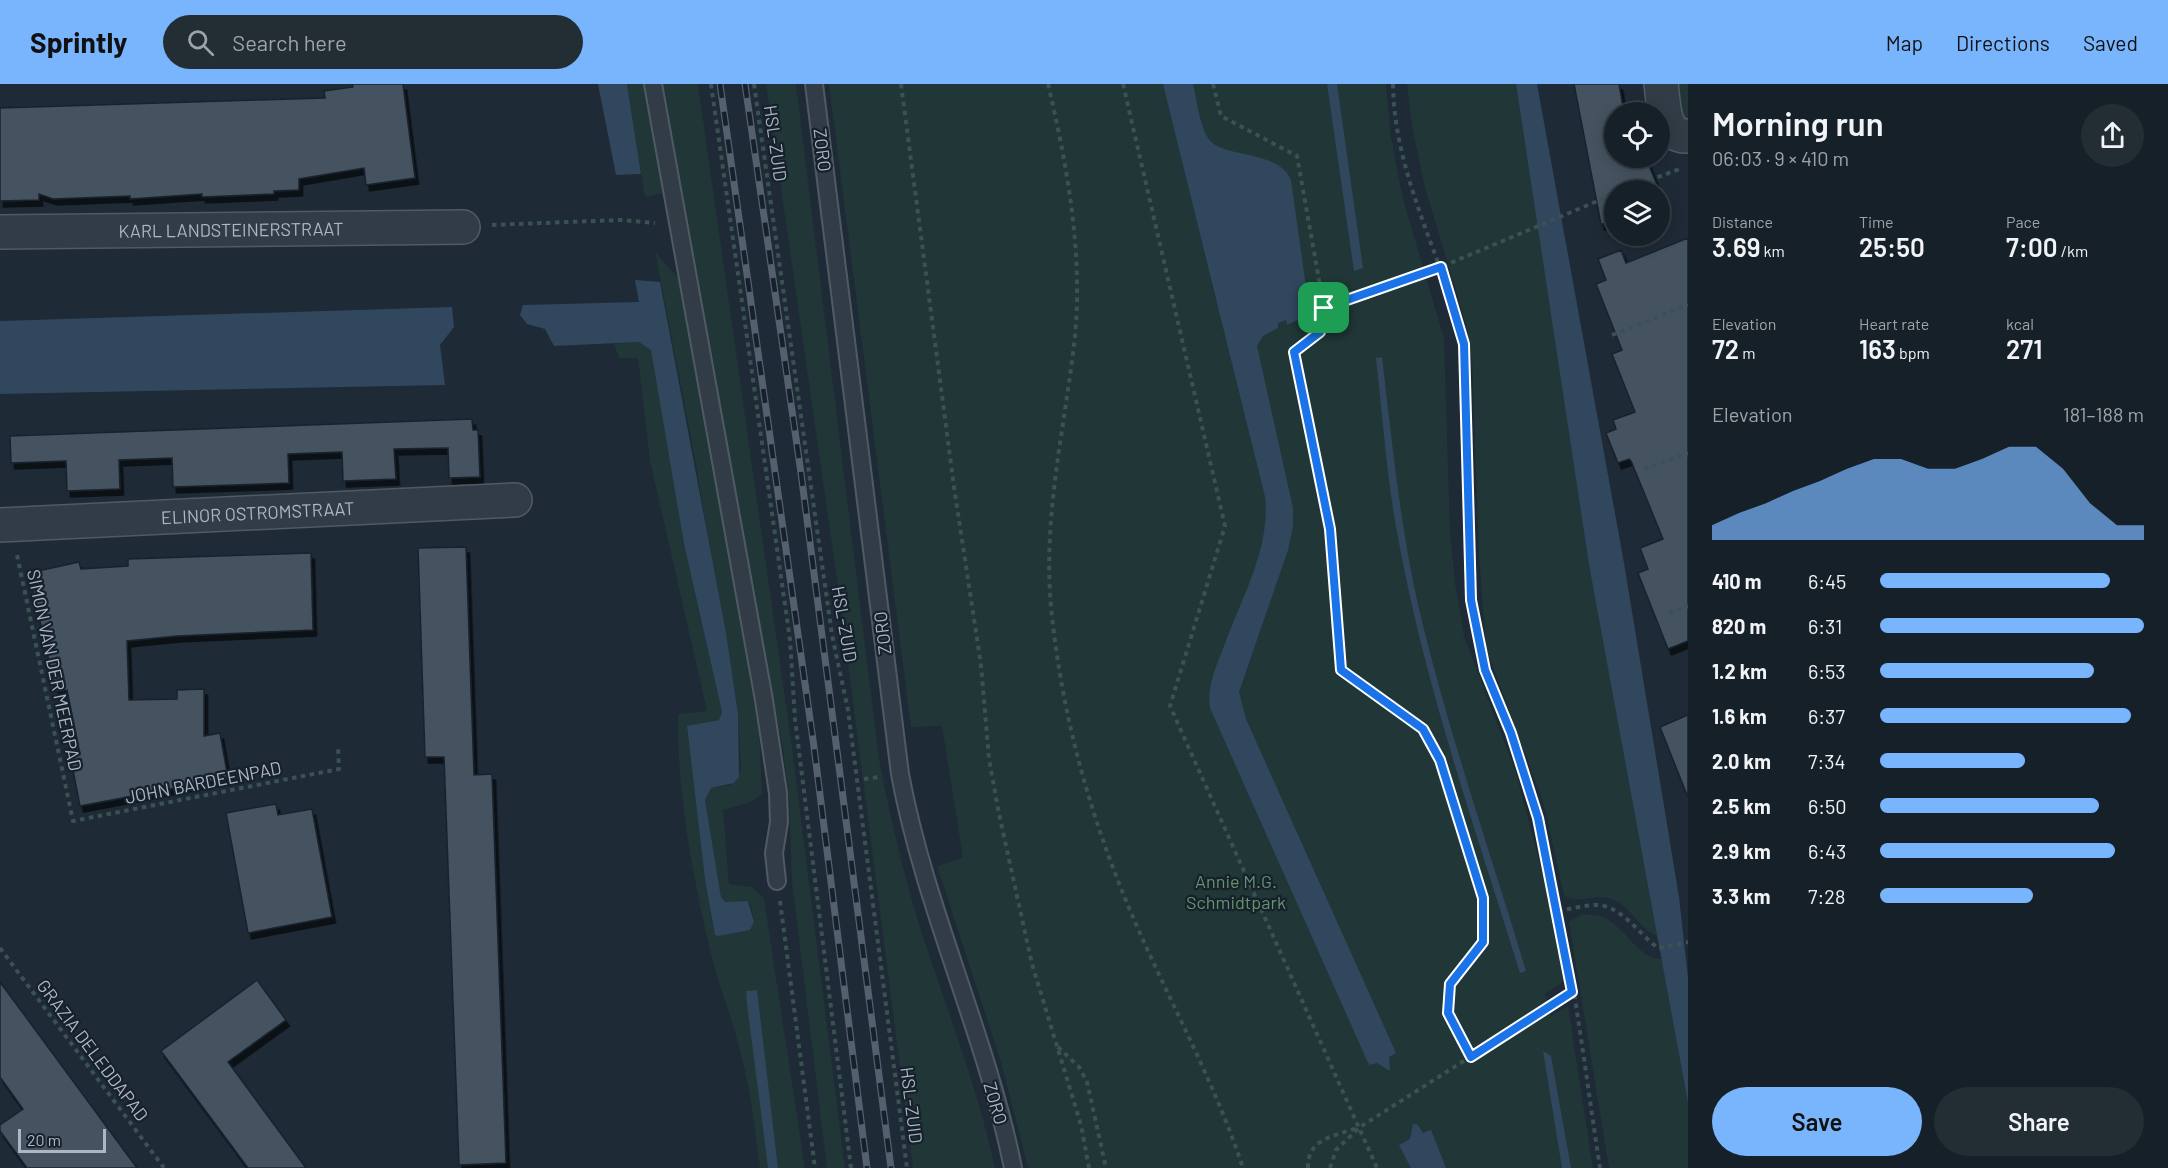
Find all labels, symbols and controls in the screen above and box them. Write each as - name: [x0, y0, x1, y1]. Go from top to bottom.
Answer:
- search box: [163, 15, 583, 69]
- text: Sprintly: [30, 25, 127, 59]
- icon: search: [184, 26, 217, 59]
- text: Search here: [232, 29, 347, 55]
- text: Map: [1886, 30, 1923, 55]
- text: Directions: [1956, 30, 2050, 55]
- text: Saved: [2083, 30, 2138, 55]
- map controls: [1604, 102, 1670, 246]
- button: locate: [1604, 102, 1670, 168]
- street label: HSL-ZUID: [760, 103, 792, 183]
- text: Morning run: [1712, 103, 1884, 143]
- button: share: [2081, 104, 2144, 167]
- street label: ZORO: [809, 127, 837, 173]
- text: 06:03 · 9 × 410 m: [1712, 146, 1849, 170]
- button: layers: [1604, 180, 1670, 246]
- text: Distance: [1712, 212, 1773, 231]
- text: Time: [1859, 212, 1894, 231]
- text: Pace: [2006, 212, 2040, 231]
- street label: KARL LANDSTEINERSTRAAT: [118, 217, 344, 242]
- text: 3.69: [1712, 231, 1760, 262]
- text: 25:50: [1859, 231, 1925, 262]
- text: 7:00: [2006, 231, 2057, 262]
- text: km: [1760, 241, 1785, 260]
- text: /km: [2057, 241, 2088, 260]
- pin: [1298, 282, 1349, 333]
- icon: arrive: [1307, 291, 1340, 324]
- text: Elevation: [1712, 314, 1776, 333]
- text: Heart rate: [1859, 314, 1929, 333]
- text: kcal: [2006, 314, 2034, 333]
- text: 72: [1712, 333, 1739, 364]
- text: 163: [1859, 333, 1896, 364]
- text: 271: [2006, 333, 2042, 364]
- text: m: [1739, 343, 1755, 362]
- text: bpm: [1896, 343, 1930, 362]
- text: Elevation: [1712, 402, 1793, 426]
- text: 181–188 m: [2063, 402, 2144, 426]
- street label: ELINOR OSTROMSTRAAT: [161, 497, 355, 528]
- street label: SIMON VAN DER MEERPAD: [23, 567, 87, 773]
- text: 410 m: [1712, 569, 1761, 593]
- text: 6:45: [1808, 569, 1846, 593]
- street label: HSL-ZUID: [827, 584, 863, 664]
- street label: ZORO: [868, 610, 896, 656]
- text: 820 m: [1712, 614, 1766, 638]
- text: 6:31: [1808, 614, 1842, 638]
- text: 1.2 km: [1712, 659, 1767, 683]
- text: 6:53: [1808, 659, 1846, 683]
- text: 1.6 km: [1712, 704, 1767, 728]
- text: 6:37: [1808, 704, 1845, 728]
- text: 2.0 km: [1712, 749, 1771, 773]
- text: 7:34: [1808, 749, 1846, 773]
- street label: JOHN BARDEENPAD: [123, 756, 283, 808]
- text: 2.5 km: [1712, 794, 1771, 818]
- text: 6:50: [1808, 794, 1847, 818]
- text: 2.9 km: [1712, 839, 1771, 863]
- text: 6:43: [1808, 839, 1846, 863]
- park label: Annie M.G. Schmidtpark: [1186, 870, 1286, 913]
- text: 3.3 km: [1712, 884, 1770, 908]
- text: 7:28: [1808, 884, 1845, 908]
- street label: GRAZIA DELEDDAPAD: [33, 975, 153, 1125]
- street label: HSL-ZUID: [896, 1065, 928, 1145]
- street label: ZORO: [979, 1079, 1013, 1127]
- button: Save: [1712, 1087, 1922, 1156]
- button: Share: [1934, 1087, 2144, 1156]
- scale bar: [18, 1126, 106, 1154]
- text: 20 m: [27, 1130, 61, 1149]

